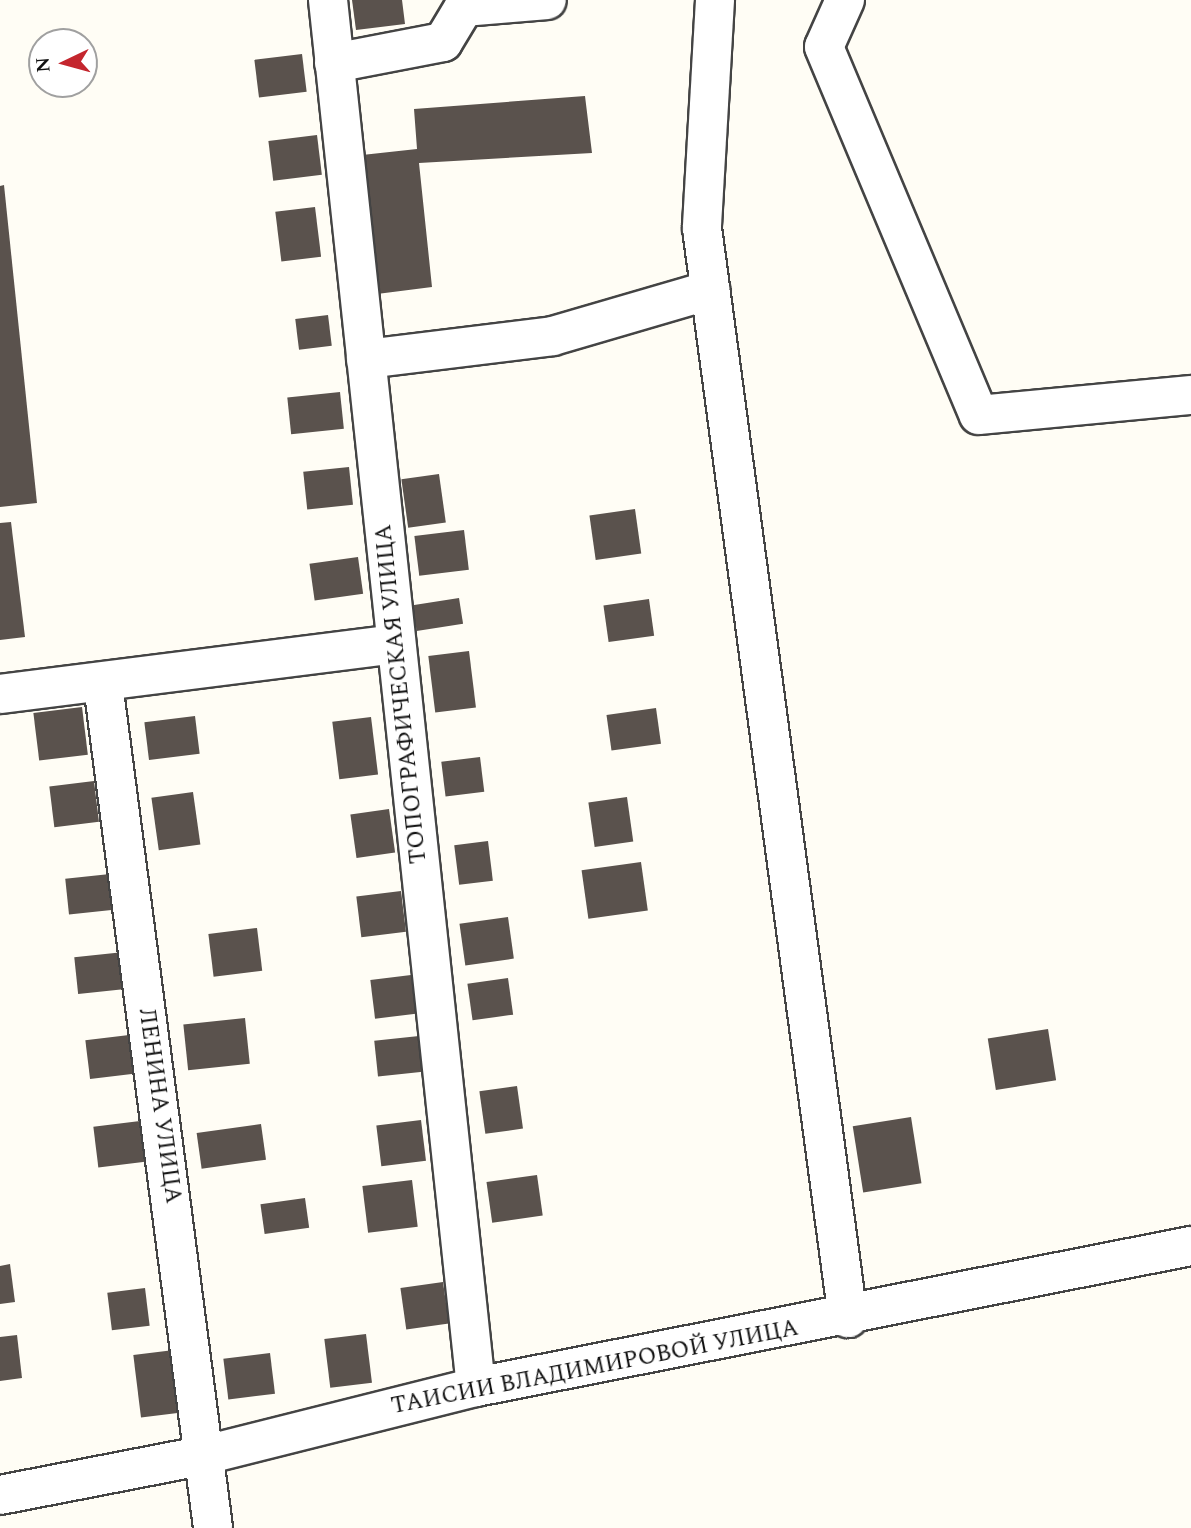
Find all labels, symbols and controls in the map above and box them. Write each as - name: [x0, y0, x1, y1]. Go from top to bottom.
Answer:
- north arrow: [28, 28, 98, 98]
- text: N: [28, 56, 59, 74]
- street label: ТОПОГРАФИЧЕСКАЯ УЛИЦА: [370, 523, 434, 865]
- street label: ЛЕНИНА УЛИЦА: [132, 1007, 186, 1205]
- street label: ТАИСИИ ВЛАДИМИРОВОЙ УЛИЦА: [389, 1315, 801, 1421]

